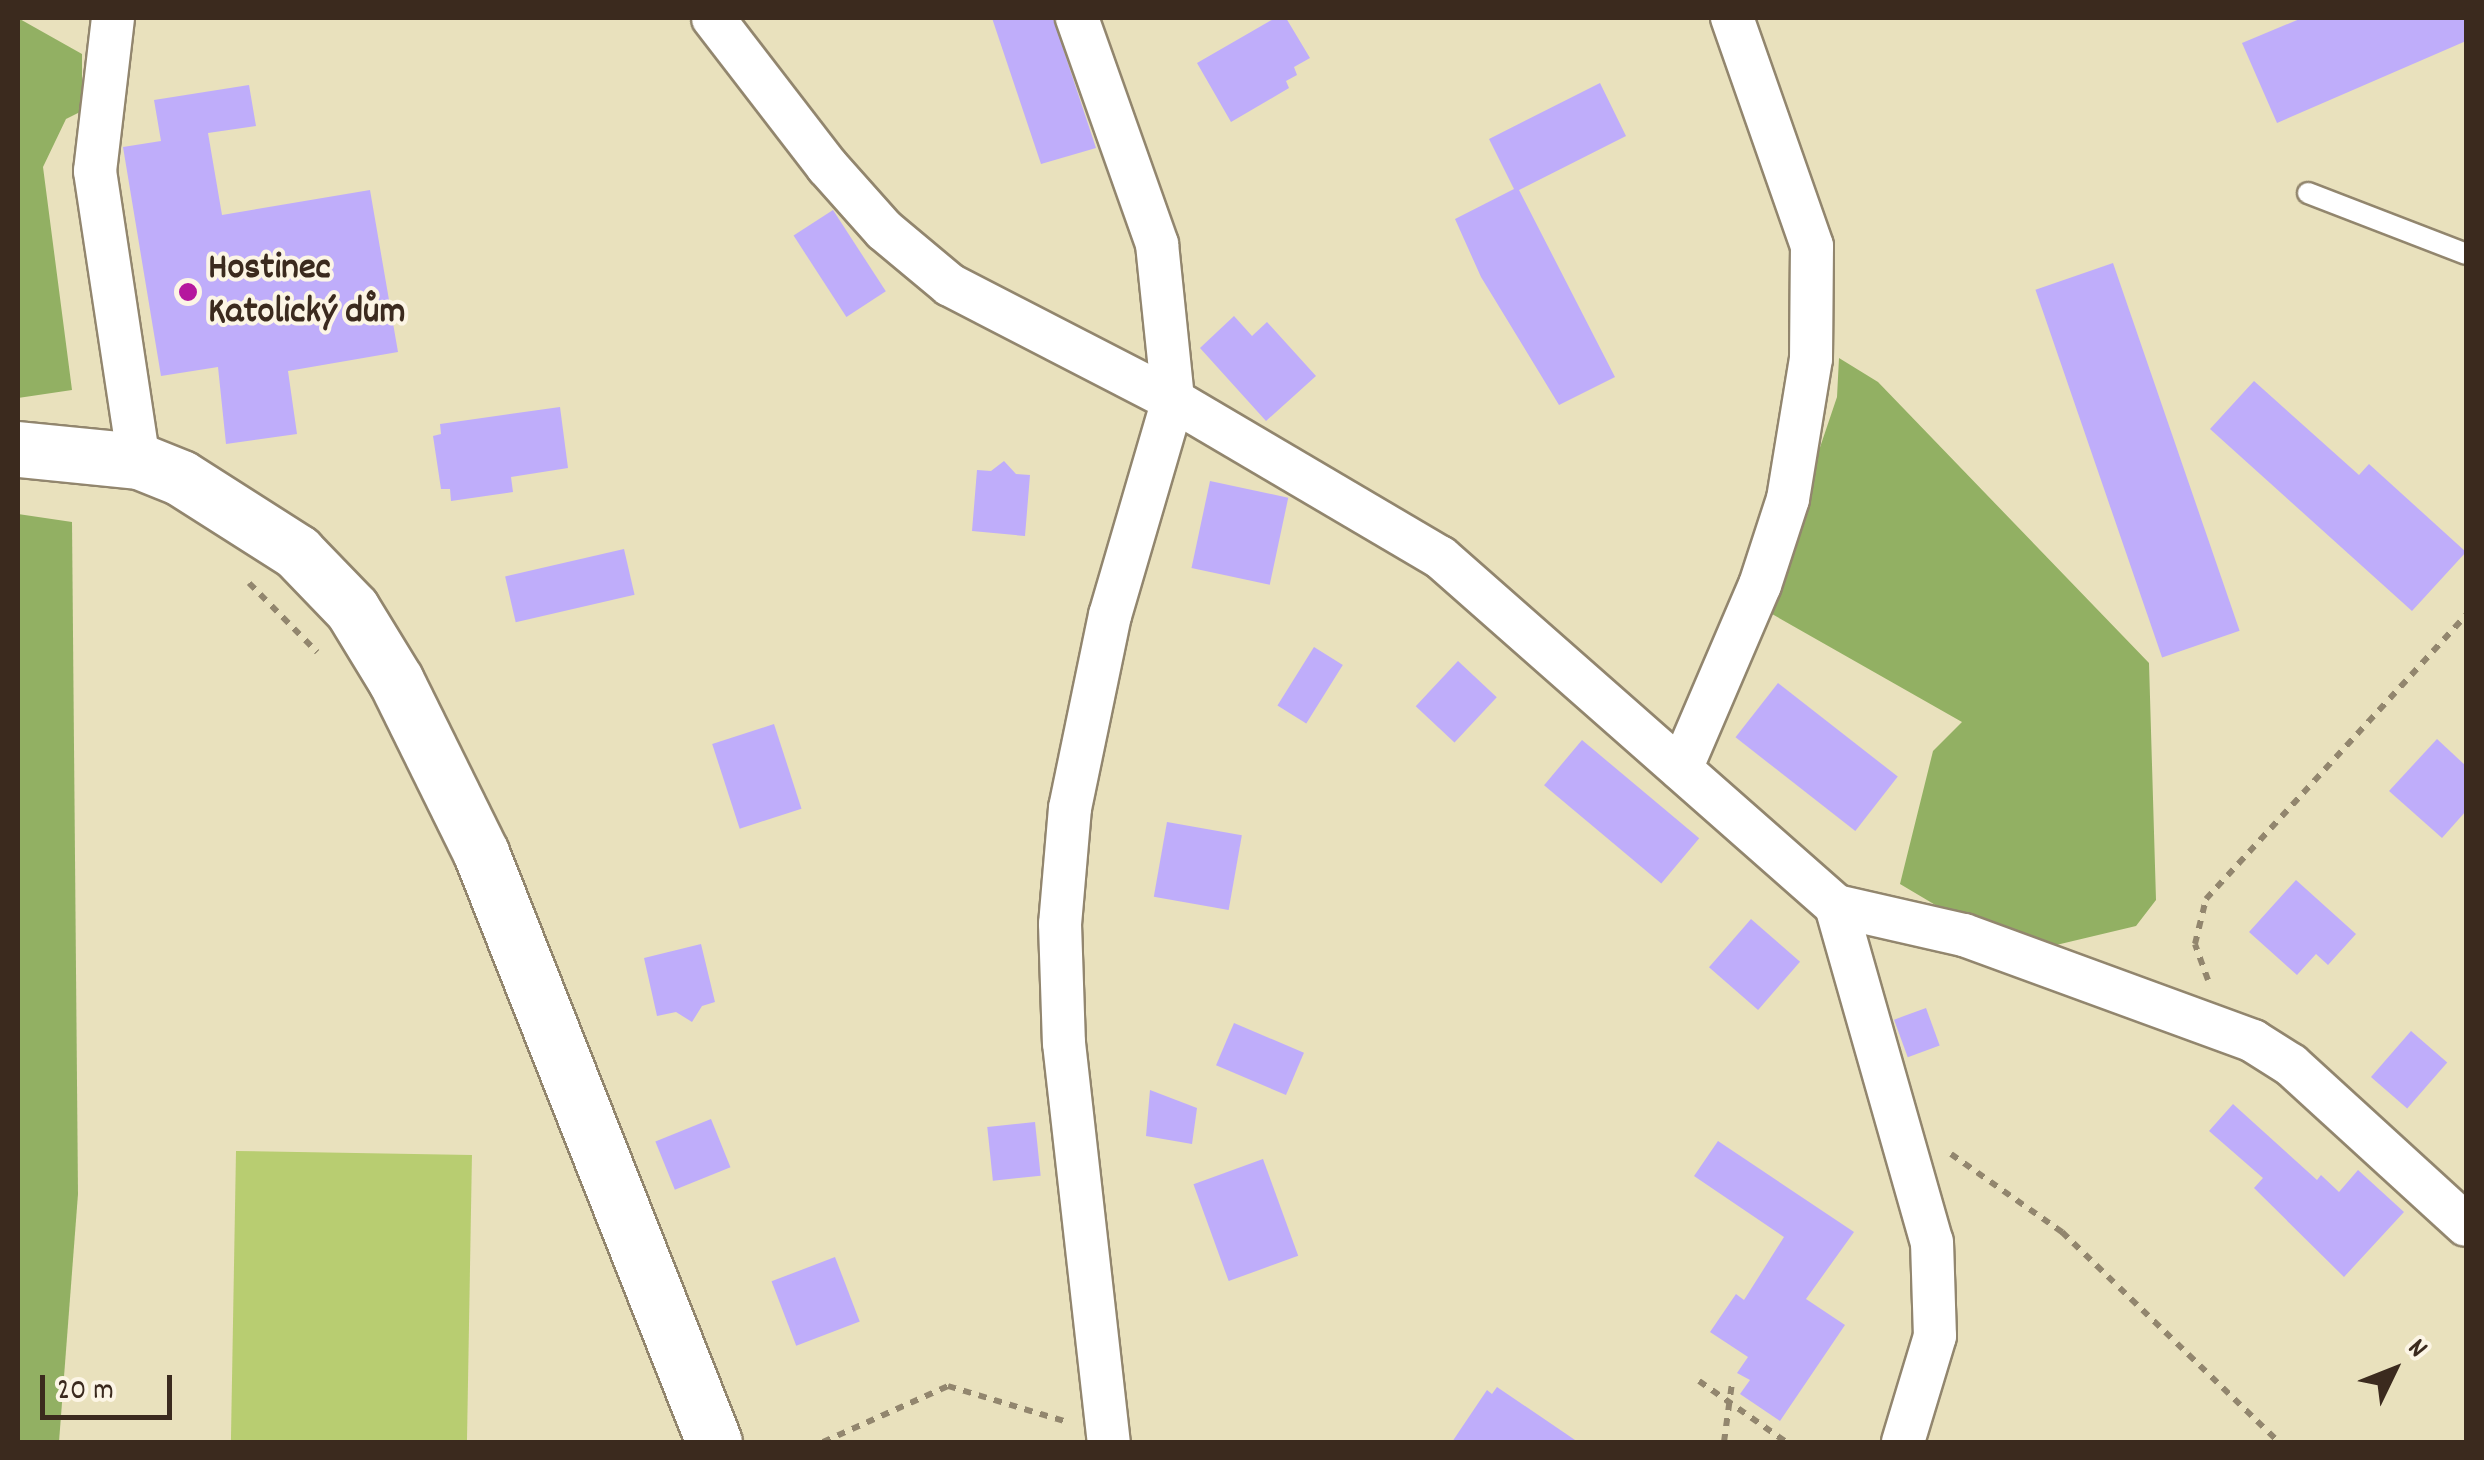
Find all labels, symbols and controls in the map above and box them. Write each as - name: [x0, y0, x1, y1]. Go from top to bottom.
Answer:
- place label: Hostinec Katolický dům: [208, 247, 406, 336]
- marker: Hostinec Katolický dům: [177, 281, 199, 303]
- north arrow: [2344, 1320, 2444, 1420]
- text: N: [2397, 1331, 2435, 1368]
- scale bar: [45, 1355, 178, 1417]
- text: 20 m: [57, 1371, 114, 1414]

